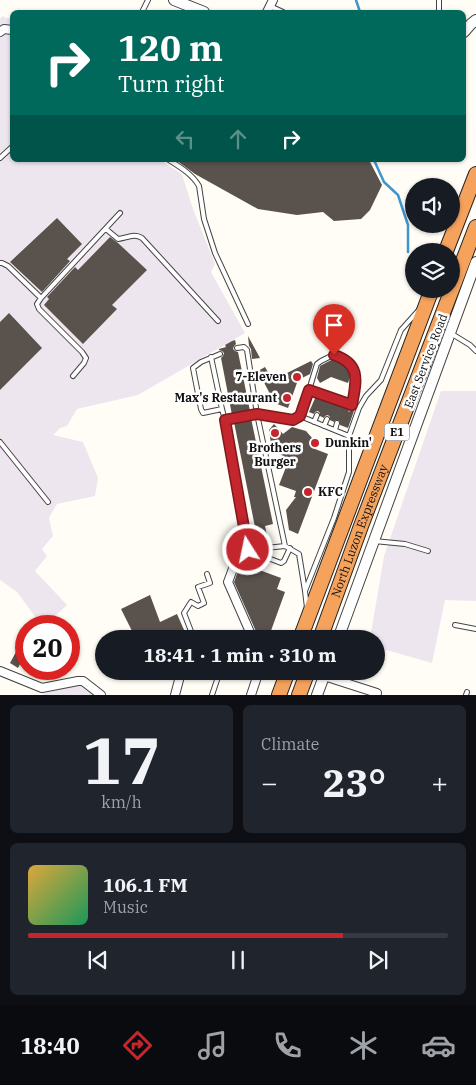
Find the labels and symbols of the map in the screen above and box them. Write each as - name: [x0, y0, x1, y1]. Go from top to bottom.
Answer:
- pin: [313, 304, 355, 355]
- street label: East Service Road: [401, 311, 451, 410]
- place label: 7-Eleven: [235, 369, 287, 384]
- marker: 7-Eleven: [291, 371, 303, 383]
- place label: Max's Restaurant: [174, 390, 278, 405]
- marker: Max's Restaurant: [281, 392, 293, 404]
- road number: E1: [384, 424, 410, 441]
- marker: Brothers Burger: [269, 427, 281, 439]
- place label: Dunkin': [325, 435, 372, 450]
- marker: Dunkin': [309, 437, 321, 449]
- place label: Brothers Burger: [249, 440, 301, 469]
- street label: North Luzon Expressway: [328, 462, 391, 600]
- place label: KFC: [318, 484, 343, 499]
- marker: KFC: [302, 486, 314, 498]
- position arrow: [221, 523, 273, 575]
- speed limit sign: 20: [15, 615, 80, 680]

